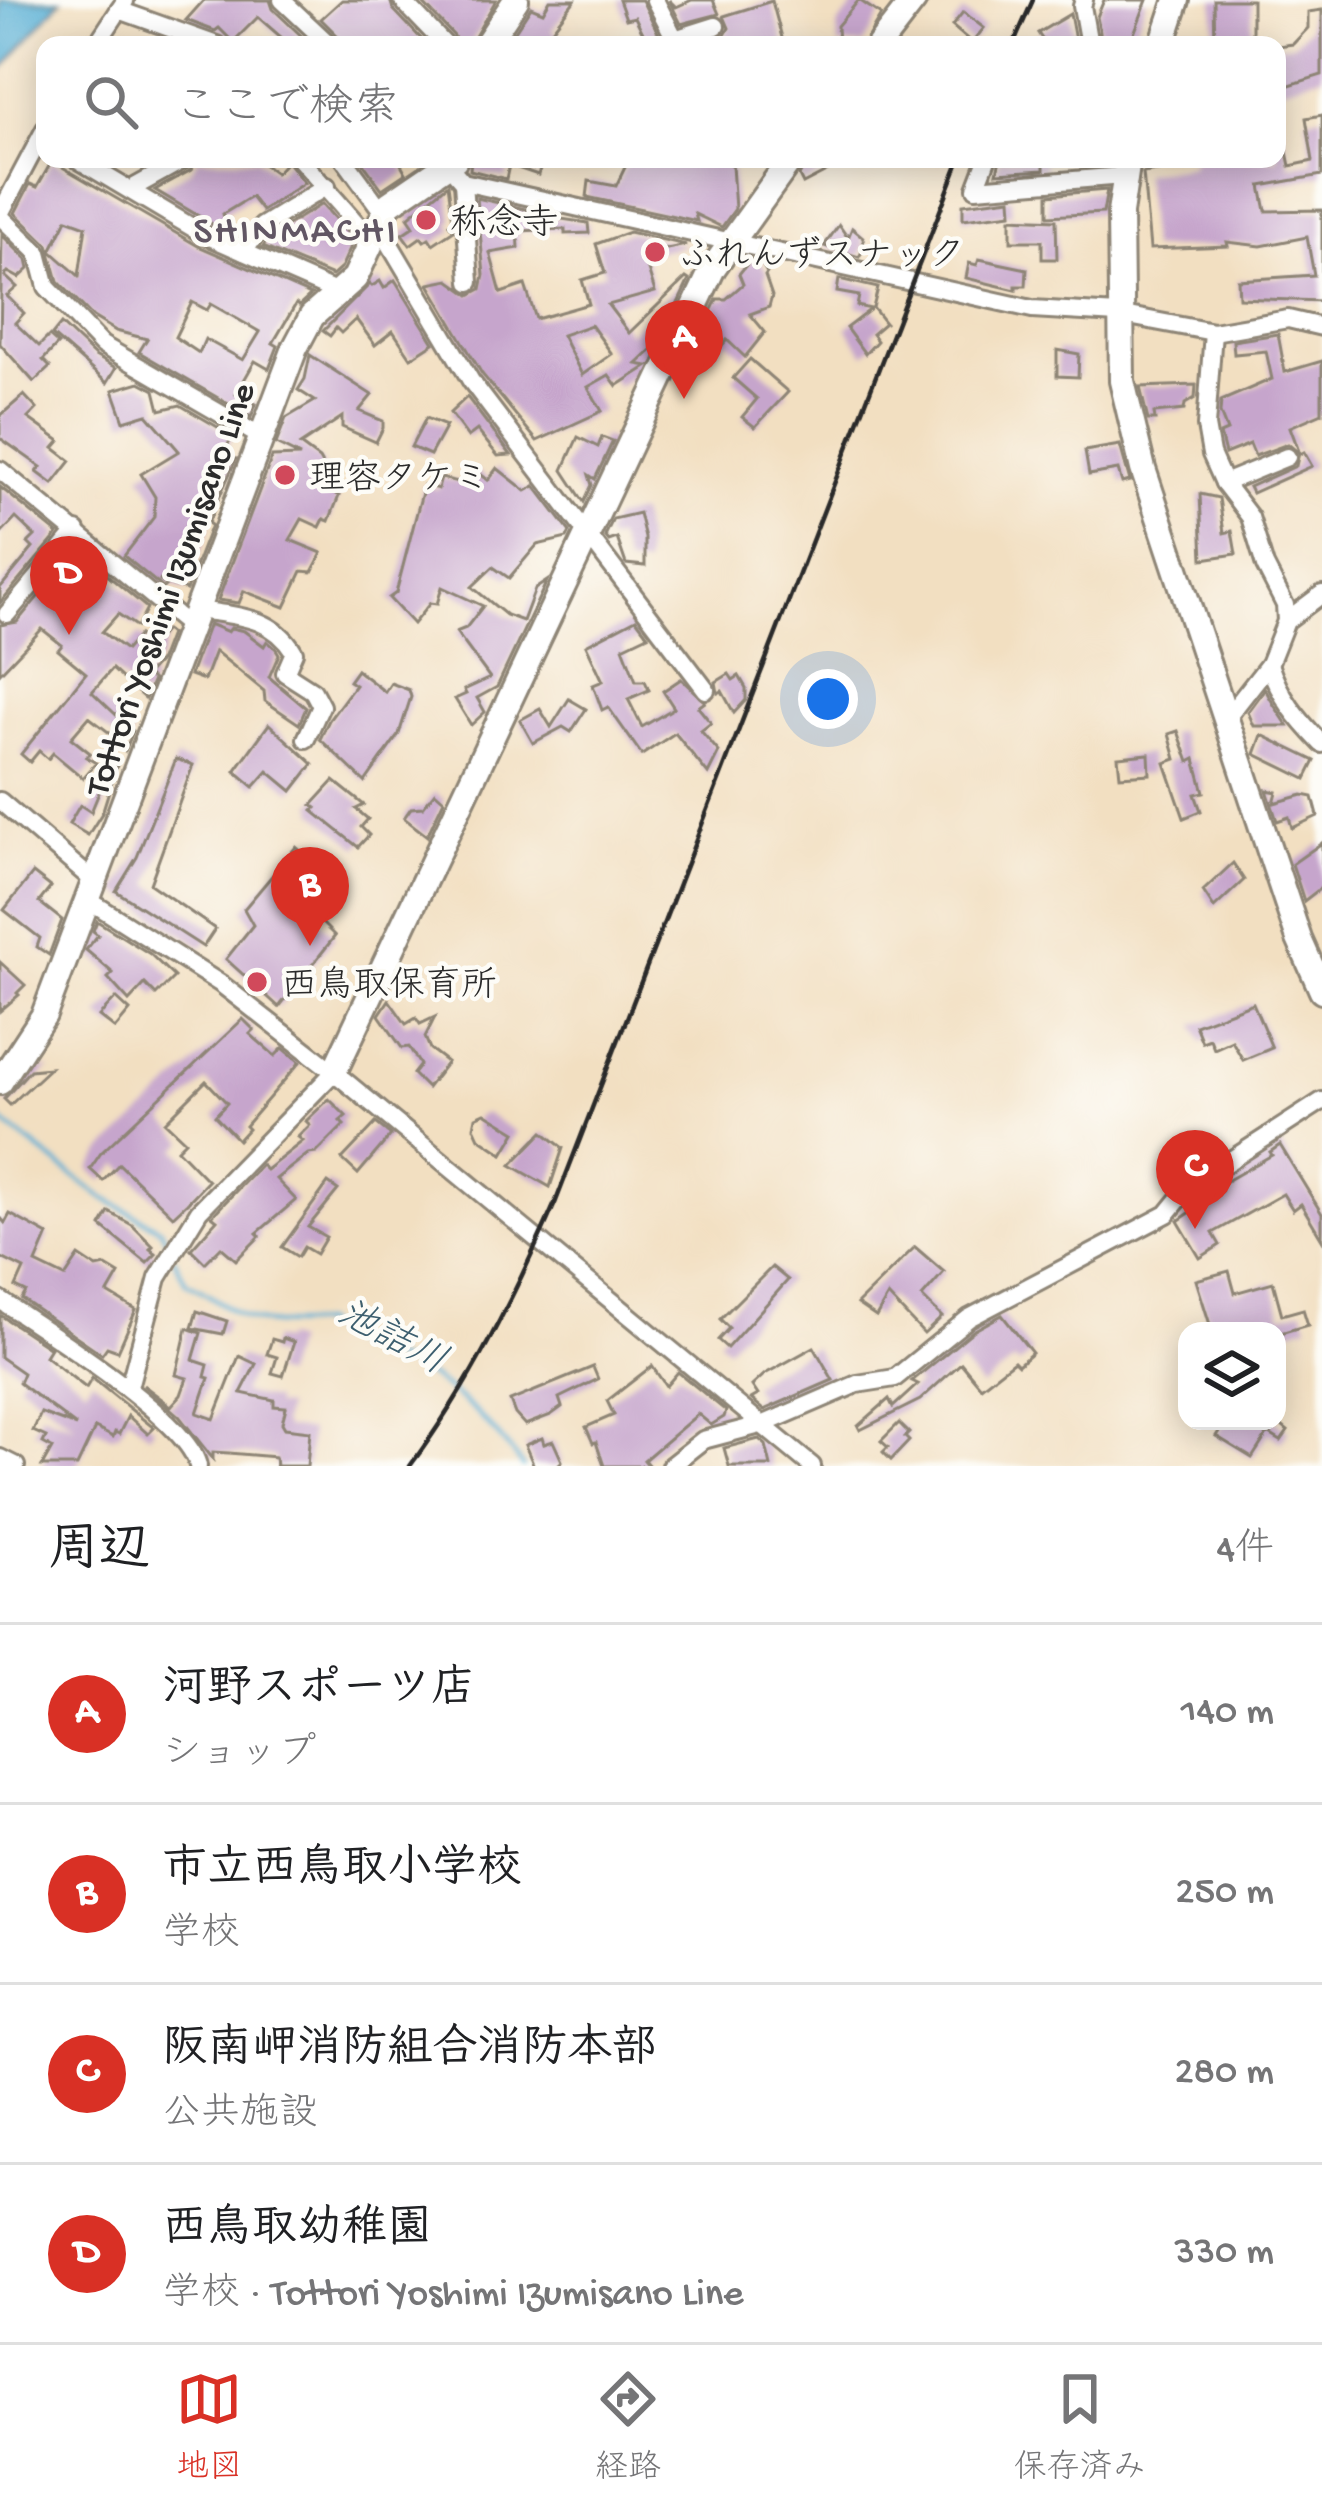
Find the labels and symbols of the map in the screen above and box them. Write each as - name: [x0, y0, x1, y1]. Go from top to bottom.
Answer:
- place label: 称念寺: [450, 203, 558, 248]
- marker: 称念寺: [413, 207, 439, 233]
- district label: SHINMACHI: [193, 211, 399, 257]
- place label: ふれんずスナック: [679, 236, 965, 280]
- marker: ふれんずスナック: [642, 239, 668, 265]
- pin: A: [645, 300, 723, 399]
- street label: Tottori Yoshimi Izumisano Line: [78, 377, 268, 804]
- place label: 理容タケミ: [309, 459, 489, 503]
- marker: 理容タケミ: [272, 462, 298, 488]
- pin: D: [30, 536, 108, 635]
- your location: [798, 669, 858, 729]
- pin: B: [271, 847, 349, 946]
- place label: 西鳥取保育所: [281, 965, 497, 1010]
- marker: 西鳥取保育所: [244, 969, 270, 995]
- pin: C: [1156, 1130, 1234, 1229]
- water label: 池詰川: [328, 1292, 454, 1388]

